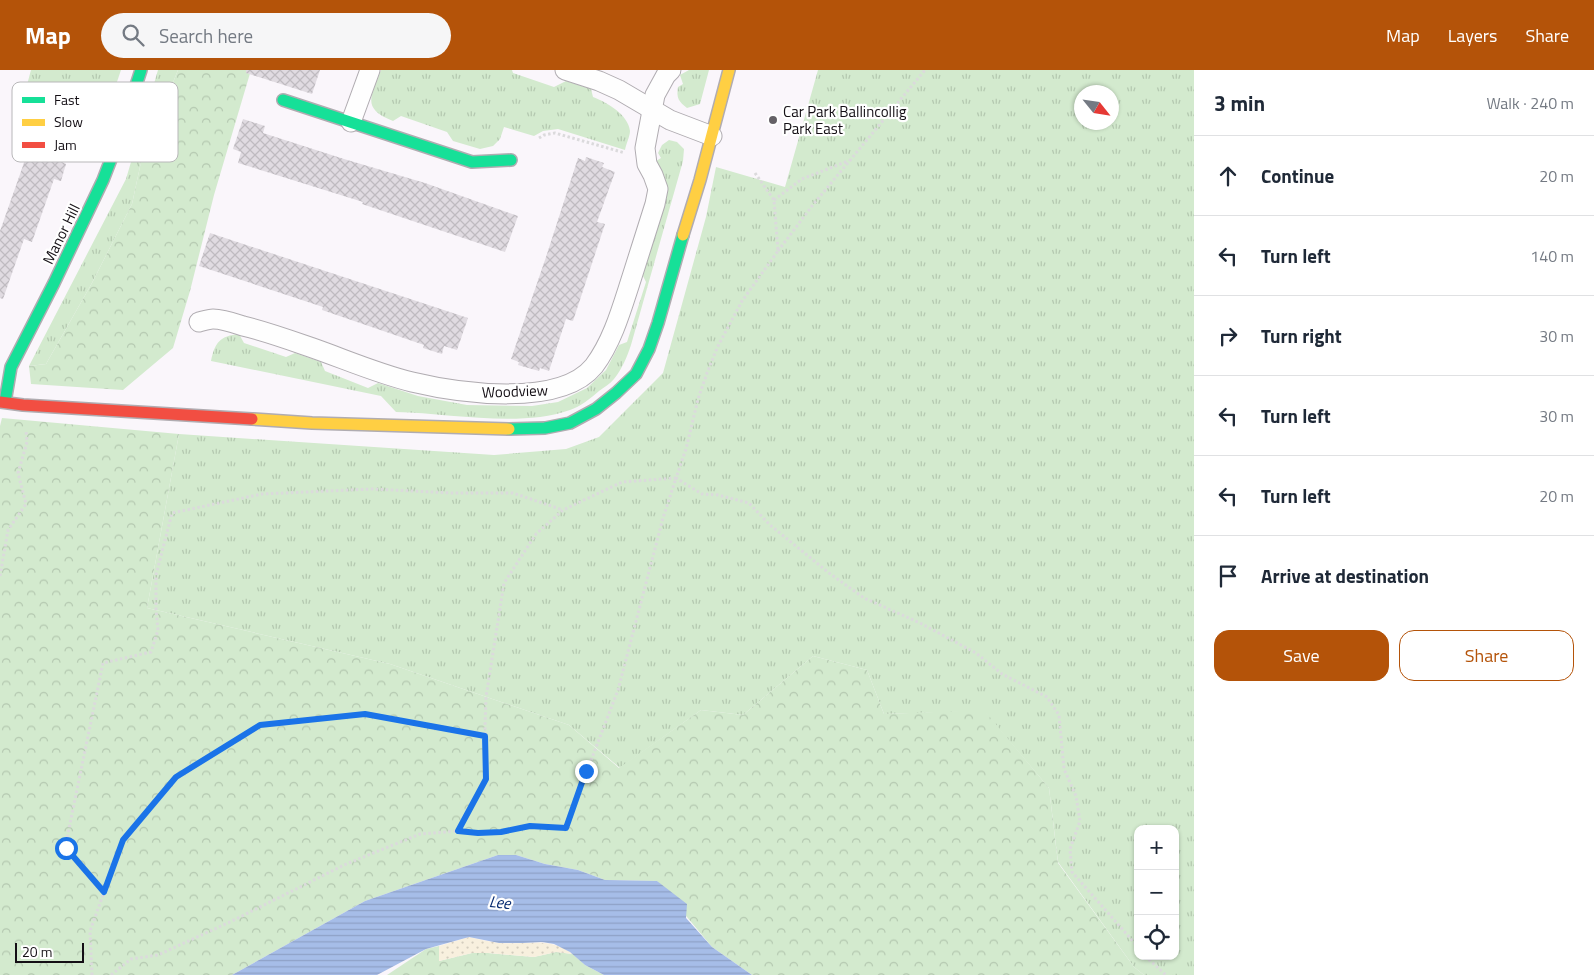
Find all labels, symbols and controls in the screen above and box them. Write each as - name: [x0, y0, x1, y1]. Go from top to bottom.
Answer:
- search box: [101, 13, 451, 58]
- text: Map: [25, 17, 71, 53]
- icon: search: [119, 21, 147, 49]
- text: Search here: [159, 21, 253, 50]
- text: Map: [1386, 22, 1420, 49]
- text: Layers: [1448, 22, 1497, 49]
- text: Share: [1525, 22, 1569, 49]
- legend: [12, 82, 178, 162]
- north arrow: [1074, 85, 1119, 130]
- text: 3 min: [1214, 87, 1265, 119]
- text: Fast: [54, 89, 79, 110]
- text: Walk · 240 m: [1486, 91, 1574, 115]
- place label: Car Park Ballincollig Park East: [783, 100, 907, 140]
- text: Slow: [54, 111, 83, 132]
- marker: Car Park Ballincollig Park East: [767, 114, 779, 126]
- text: Jam: [54, 134, 77, 155]
- text: Continue: [1261, 161, 1334, 190]
- icon: ahead: [1214, 162, 1242, 190]
- text: 20 m: [1539, 164, 1574, 188]
- street label: Manor Hill: [36, 200, 86, 268]
- text: Turn left: [1261, 241, 1331, 270]
- icon: left: [1214, 242, 1242, 270]
- text: 140 m: [1530, 244, 1574, 268]
- text: Turn right: [1261, 321, 1342, 350]
- icon: right: [1214, 322, 1242, 350]
- text: 30 m: [1539, 324, 1574, 348]
- street label: Woodview: [482, 378, 548, 404]
- text: Turn left: [1261, 401, 1331, 430]
- icon: left: [1214, 402, 1242, 430]
- text: 30 m: [1539, 404, 1574, 428]
- text: Turn left: [1261, 481, 1331, 510]
- icon: left: [1214, 482, 1242, 510]
- text: 20 m: [1539, 484, 1574, 508]
- text: Arrive at destination: [1261, 561, 1429, 590]
- icon: arrive: [1214, 562, 1242, 590]
- button: Save: [1214, 630, 1389, 681]
- button: Share: [1399, 630, 1574, 681]
- route end: [575, 760, 598, 783]
- map controls: [1134, 825, 1179, 960]
- button: +: [1134, 825, 1179, 870]
- route start: [55, 837, 78, 860]
- button: −: [1134, 870, 1179, 915]
- water label: Lee: [488, 889, 514, 915]
- button: locate: [1134, 915, 1179, 960]
- scale bar: [15, 940, 84, 963]
- text: 20 m: [22, 941, 52, 962]

